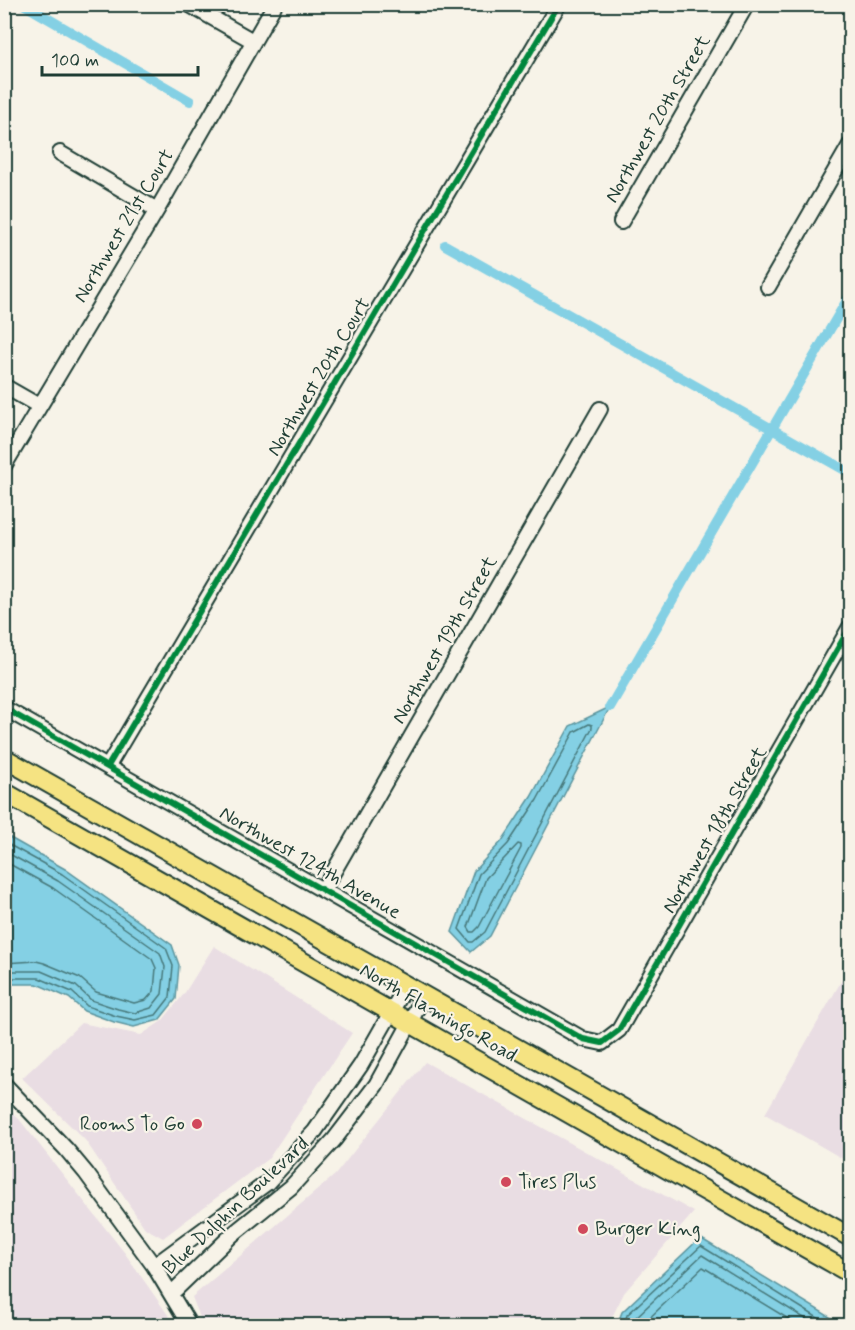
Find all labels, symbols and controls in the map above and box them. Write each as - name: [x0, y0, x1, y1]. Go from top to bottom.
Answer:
- street label: Northwest 20th Street: [599, 30, 717, 208]
- scale bar: [42, 39, 198, 77]
- text: 100 m: [51, 49, 99, 73]
- street label: Northwest 21st Court: [67, 144, 181, 308]
- street label: Northwest 20th Court: [261, 293, 377, 461]
- street label: Northwest 19th Street: [386, 551, 504, 729]
- street label: Northwest 18th Street: [656, 741, 774, 918]
- street label: Northwest 124th Avenue: [214, 800, 406, 926]
- street label: North Flamingo Road: [353, 957, 522, 1071]
- place label: Rooms To Go: [80, 1111, 185, 1138]
- marker: Rooms To Go: [190, 1117, 204, 1131]
- street label: Blue Dolphin Boulevard: [157, 1131, 315, 1281]
- place label: Tires Plus: [518, 1169, 597, 1196]
- marker: Tires Plus: [499, 1175, 513, 1189]
- place label: Burger King: [595, 1216, 701, 1244]
- marker: Burger King: [576, 1222, 590, 1236]

